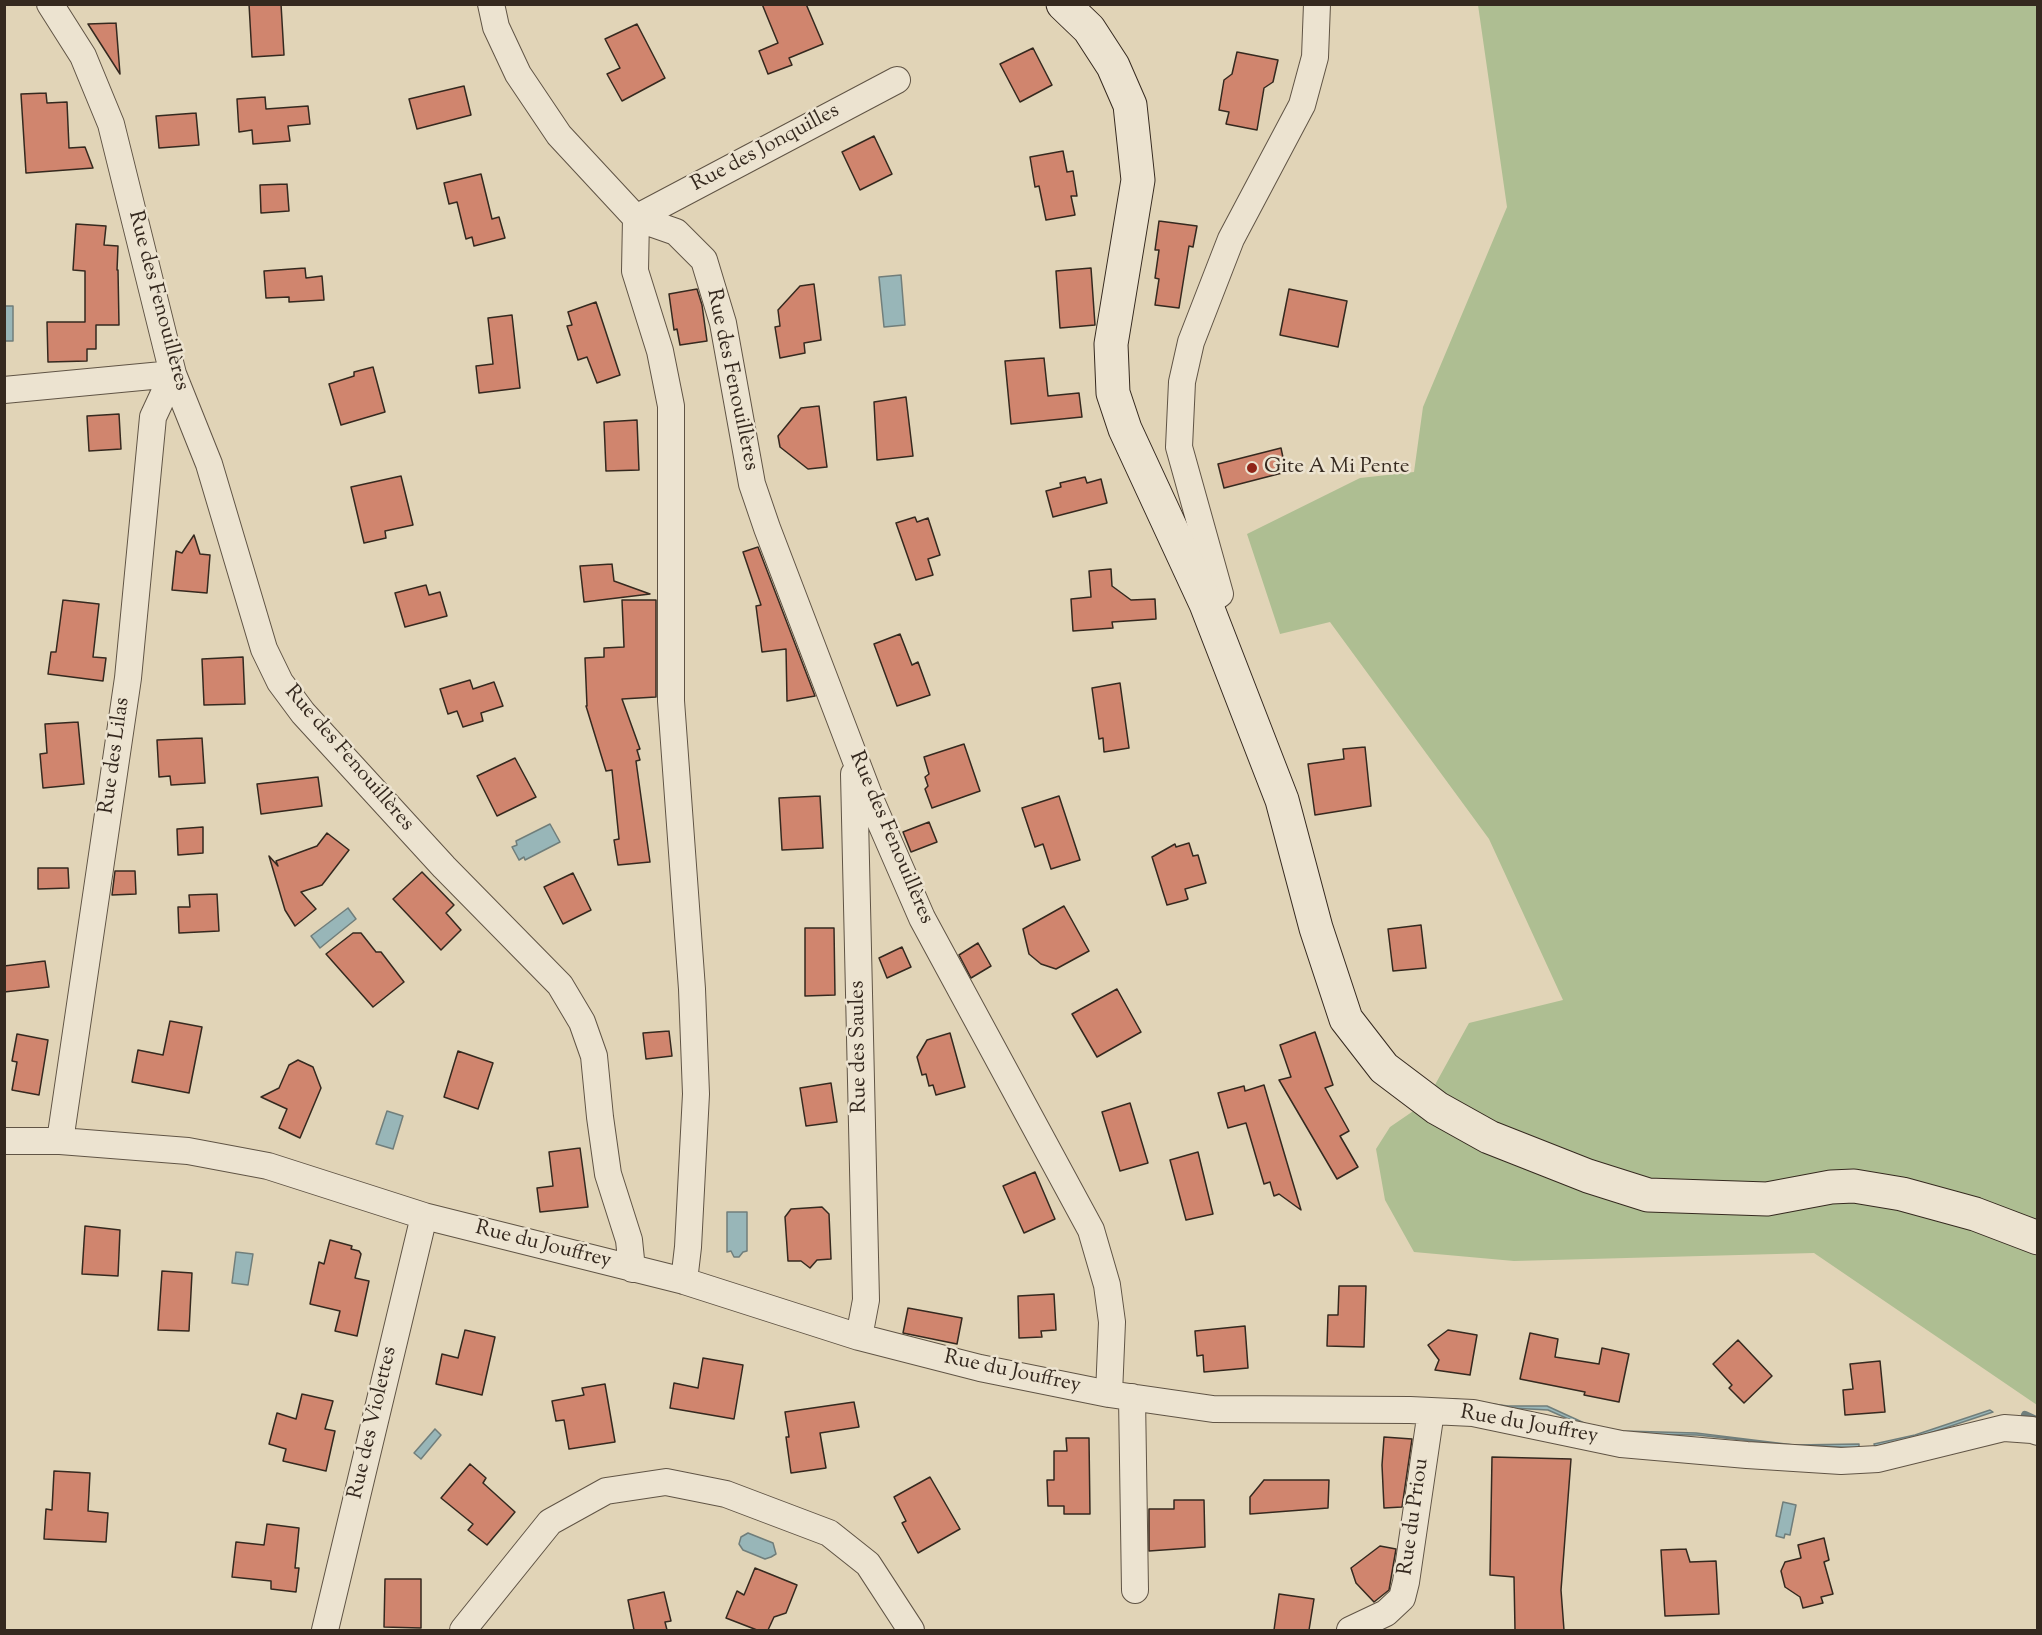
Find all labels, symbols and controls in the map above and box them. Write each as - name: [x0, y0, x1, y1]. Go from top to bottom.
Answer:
- street label: Rue des Jonquilles: [688, 99, 844, 199]
- street label: Rue des Fenouillères: [121, 208, 193, 394]
- street label: Rue des Fenouillères: [699, 287, 763, 473]
- place label: Gite A Mi Pente: [1264, 455, 1410, 481]
- marker: Gite A Mi Pente: [1245, 461, 1259, 475]
- street label: Rue des Fenouillères: [278, 681, 418, 837]
- street label: Rue des Lilas: [95, 696, 137, 816]
- street label: Rue des Fenouillères: [842, 748, 938, 928]
- street label: Rue des Saules: [846, 980, 874, 1114]
- street label: Rue du Jouffrey: [472, 1217, 614, 1275]
- street label: Rue des Violettes: [344, 1344, 404, 1502]
- street label: Rue du Jouffrey: [941, 1346, 1083, 1400]
- street label: Rue du Jouffrey: [1458, 1401, 1600, 1451]
- street label: Rue du Priou: [1394, 1457, 1436, 1577]

